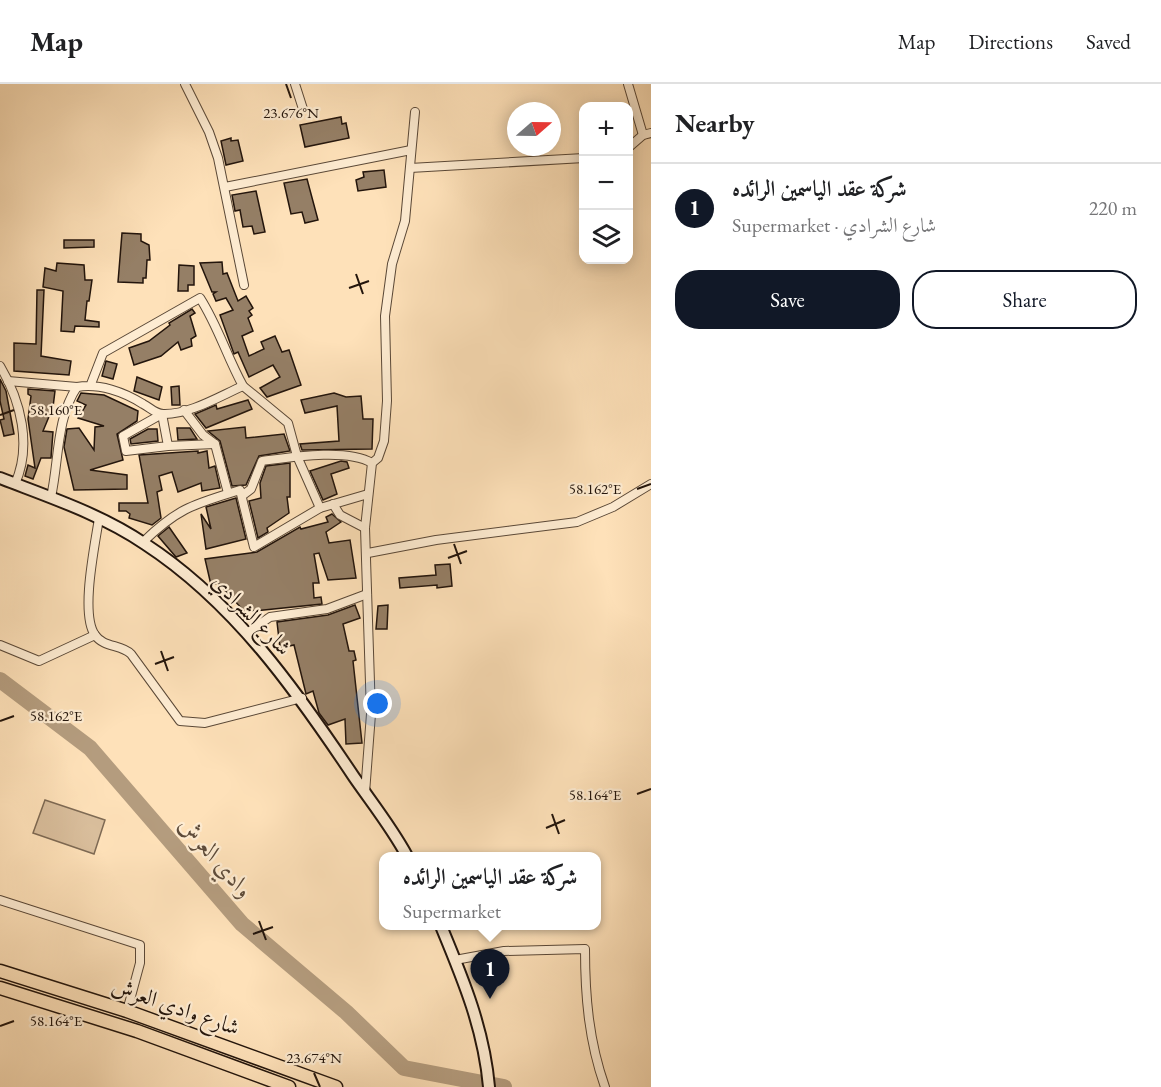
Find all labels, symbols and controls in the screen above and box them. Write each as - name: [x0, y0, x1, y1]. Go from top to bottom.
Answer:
- text: Map: [30, 23, 83, 59]
- text: Map: [898, 28, 935, 55]
- text: Directions: [968, 28, 1053, 55]
- text: Saved: [1086, 28, 1131, 55]
- north arrow: [507, 102, 561, 156]
- map controls: [579, 102, 633, 264]
- button: +: [579, 102, 633, 156]
- text: 23.676°N: [263, 103, 319, 122]
- text: Nearby: [675, 106, 755, 140]
- button: −: [579, 156, 633, 210]
- text: شرکة عقد الیاسمین الرائدہ: [732, 174, 907, 203]
- text: 1: [689, 195, 700, 221]
- text: 220 m: [1089, 195, 1137, 221]
- button: layers: [579, 210, 633, 264]
- text: Supermarket · شارع الشرادي: [732, 212, 936, 238]
- button: Save: [675, 270, 900, 329]
- button: Share: [912, 270, 1137, 329]
- text: 58.160°E: [30, 400, 83, 419]
- text: 58.162°E: [569, 479, 622, 498]
- street label: شارع الشرادي: [202, 567, 298, 664]
- your location: [363, 689, 392, 718]
- text: 58.162°E: [30, 706, 83, 725]
- text: 58.164°E: [569, 785, 622, 804]
- water label: وادي العرش: [169, 809, 261, 907]
- popup: [379, 852, 601, 930]
- text: شرکة عقد الیاسمین الرائدہ: [403, 862, 577, 891]
- text: Supermarket: [403, 898, 501, 924]
- pin: 1: [470, 950, 510, 999]
- street label: شارع وادي العرش: [107, 971, 244, 1046]
- text: 58.164°E: [30, 1011, 83, 1030]
- text: 23.674°N: [286, 1048, 342, 1067]

